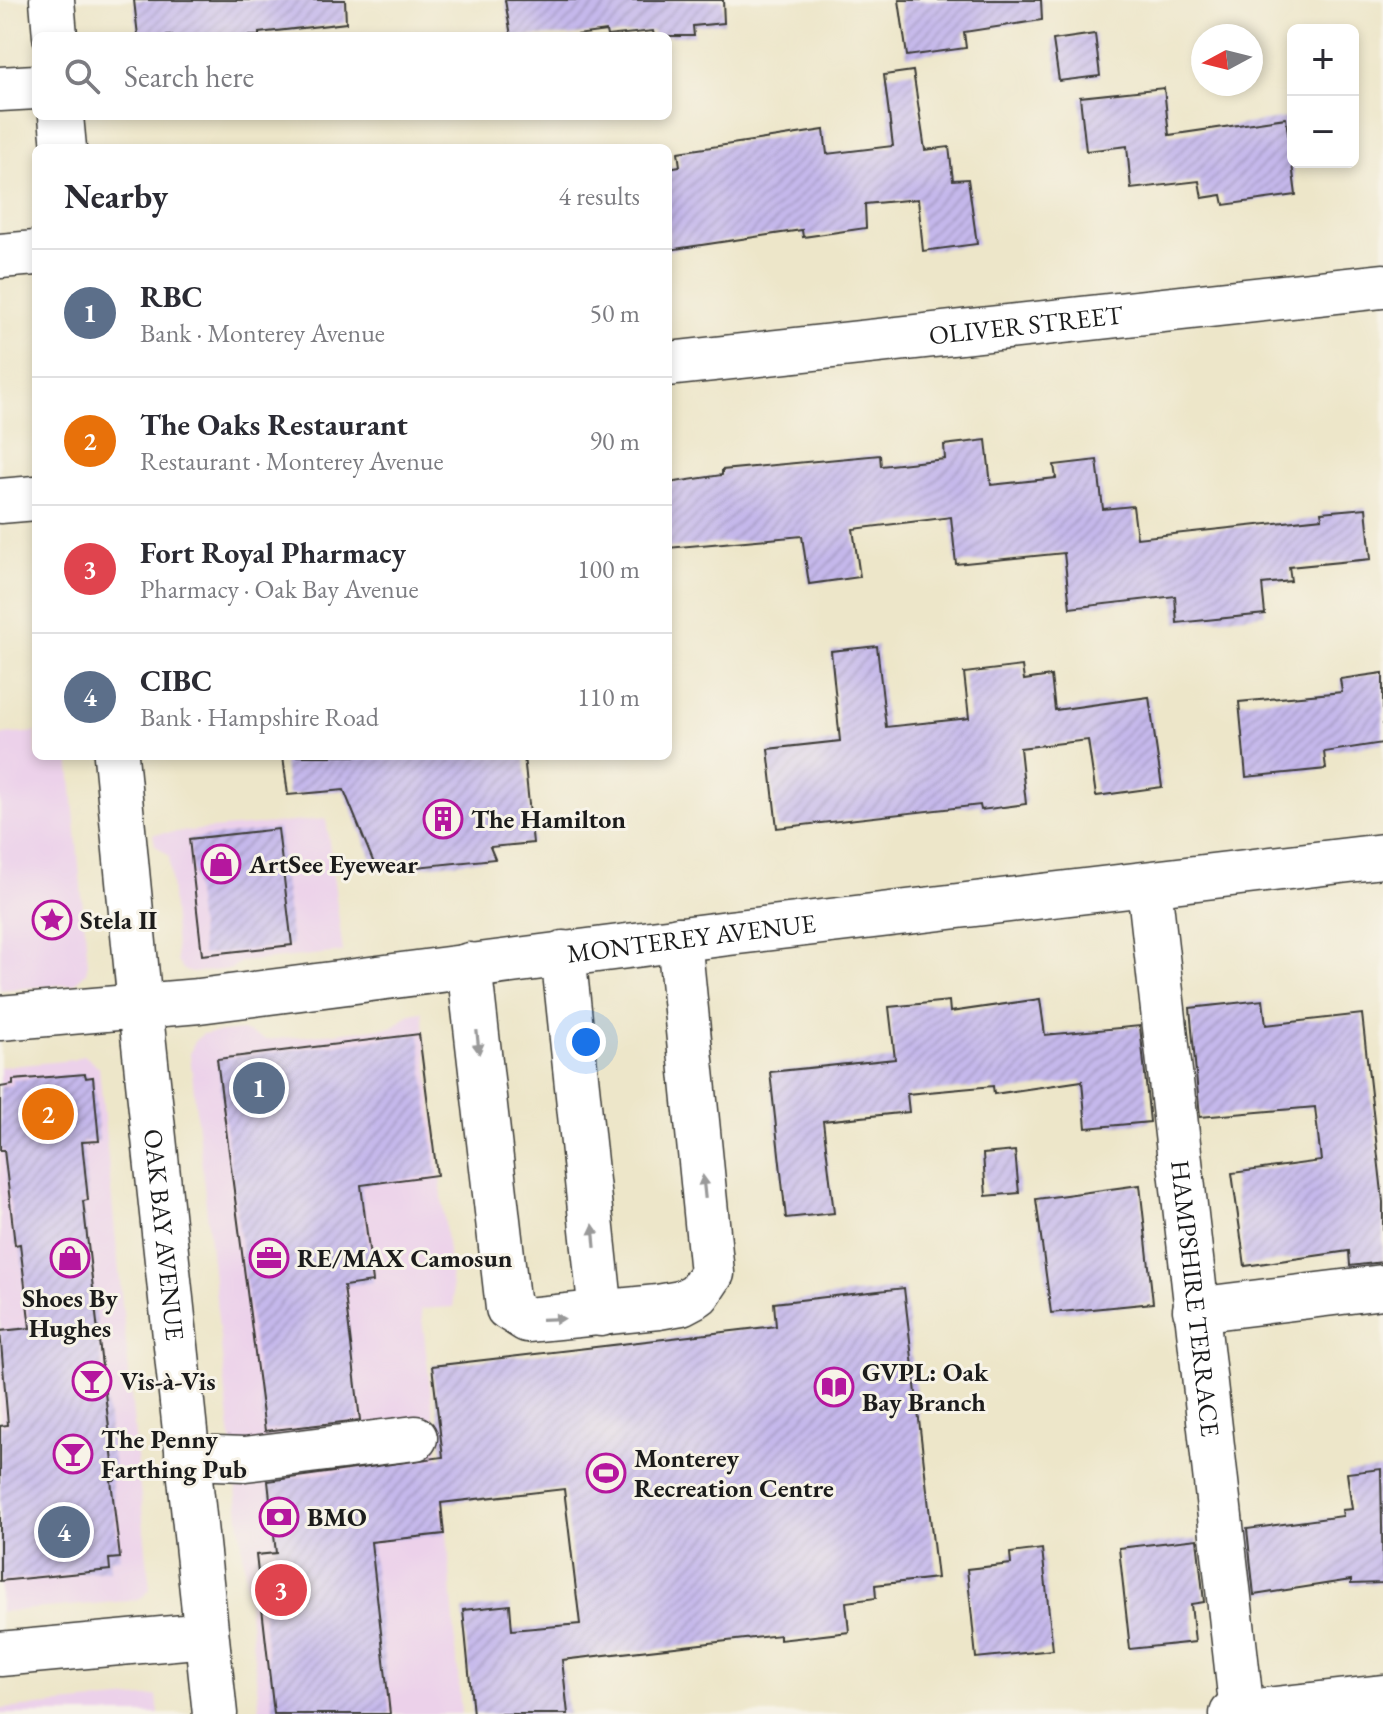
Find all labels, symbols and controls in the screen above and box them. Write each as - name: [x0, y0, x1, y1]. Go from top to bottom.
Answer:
- north arrow: [1191, 24, 1263, 96]
- map controls: [1287, 24, 1359, 168]
- button: +: [1287, 24, 1359, 96]
- search box: [32, 32, 672, 120]
- icon: search: [60, 54, 104, 98]
- text: Search here: [124, 57, 254, 96]
- button: −: [1287, 96, 1359, 168]
- text: Nearby: [64, 174, 168, 218]
- text: 4 results: [559, 179, 640, 213]
- text: RBC: [140, 277, 203, 316]
- text: 1: [83, 296, 97, 330]
- text: 50 m: [590, 296, 640, 330]
- street label: OLIVER STREET: [927, 297, 1125, 352]
- text: Bank · Monterey Avenue: [140, 316, 385, 350]
- text: The Oaks Restaurant: [140, 405, 408, 444]
- text: 2: [83, 424, 97, 458]
- text: 90 m: [590, 424, 640, 458]
- text: Restaurant · Monterey Avenue: [140, 444, 444, 478]
- text: Fort Royal Pharmacy: [140, 533, 406, 572]
- text: 3: [83, 552, 97, 586]
- text: 100 m: [577, 552, 640, 586]
- text: Pharmacy · Oak Bay Avenue: [140, 572, 419, 606]
- text: CIBC: [140, 661, 212, 700]
- text: 4: [83, 680, 97, 714]
- text: 110 m: [577, 680, 640, 714]
- text: Bank · Hampshire Road: [140, 700, 379, 734]
- building icon: The Hamilton: [422, 798, 464, 840]
- place label: The Hamilton: [471, 802, 626, 836]
- shop icon: ArtSee Eyewear: [200, 843, 242, 885]
- place label: ArtSee Eyewear: [248, 847, 418, 881]
- place icon: Stela II: [31, 899, 73, 941]
- place label: Stela II: [80, 903, 158, 937]
- street label: MONTEREY AVENUE: [565, 906, 818, 971]
- your location: [566, 1022, 606, 1062]
- one-way arrow: [472, 1030, 485, 1055]
- pin: 1: [233, 1058, 285, 1118]
- pin: 2: [22, 1084, 74, 1144]
- street label: OAK BAY AVENUE: [136, 1127, 192, 1343]
- street label: HAMPSHIRE TERRACE: [1163, 1158, 1228, 1439]
- one-way arrow: [697, 1174, 710, 1199]
- one-way arrow: [587, 1223, 600, 1248]
- shop icon: Shoes By Hughes: [49, 1237, 91, 1279]
- office icon: RE/MAX Camosun: [248, 1237, 290, 1279]
- place label: RE/MAX Camosun: [297, 1241, 513, 1275]
- place label: Shoes By Hughes: [22, 1281, 118, 1345]
- one-way arrow: [541, 1312, 566, 1325]
- place label: GVPL: Oak Bay Branch: [862, 1355, 989, 1419]
- bar icon: Vis-à-Vis: [71, 1360, 113, 1402]
- place label: Vis-à-Vis: [120, 1364, 216, 1398]
- library icon: GVPL: Oak Bay Branch: [813, 1366, 855, 1408]
- place label: The Penny Farthing Pub: [101, 1422, 247, 1486]
- bar icon: The Penny Farthing Pub: [52, 1433, 94, 1475]
- place label: Monterey Recreation Centre: [634, 1441, 834, 1505]
- sports icon: Monterey Recreation Centre: [585, 1452, 627, 1494]
- bank icon: BMO: [258, 1496, 300, 1538]
- place label: BMO: [307, 1500, 367, 1534]
- pin: 4: [38, 1502, 90, 1562]
- pin: 3: [255, 1560, 307, 1620]

